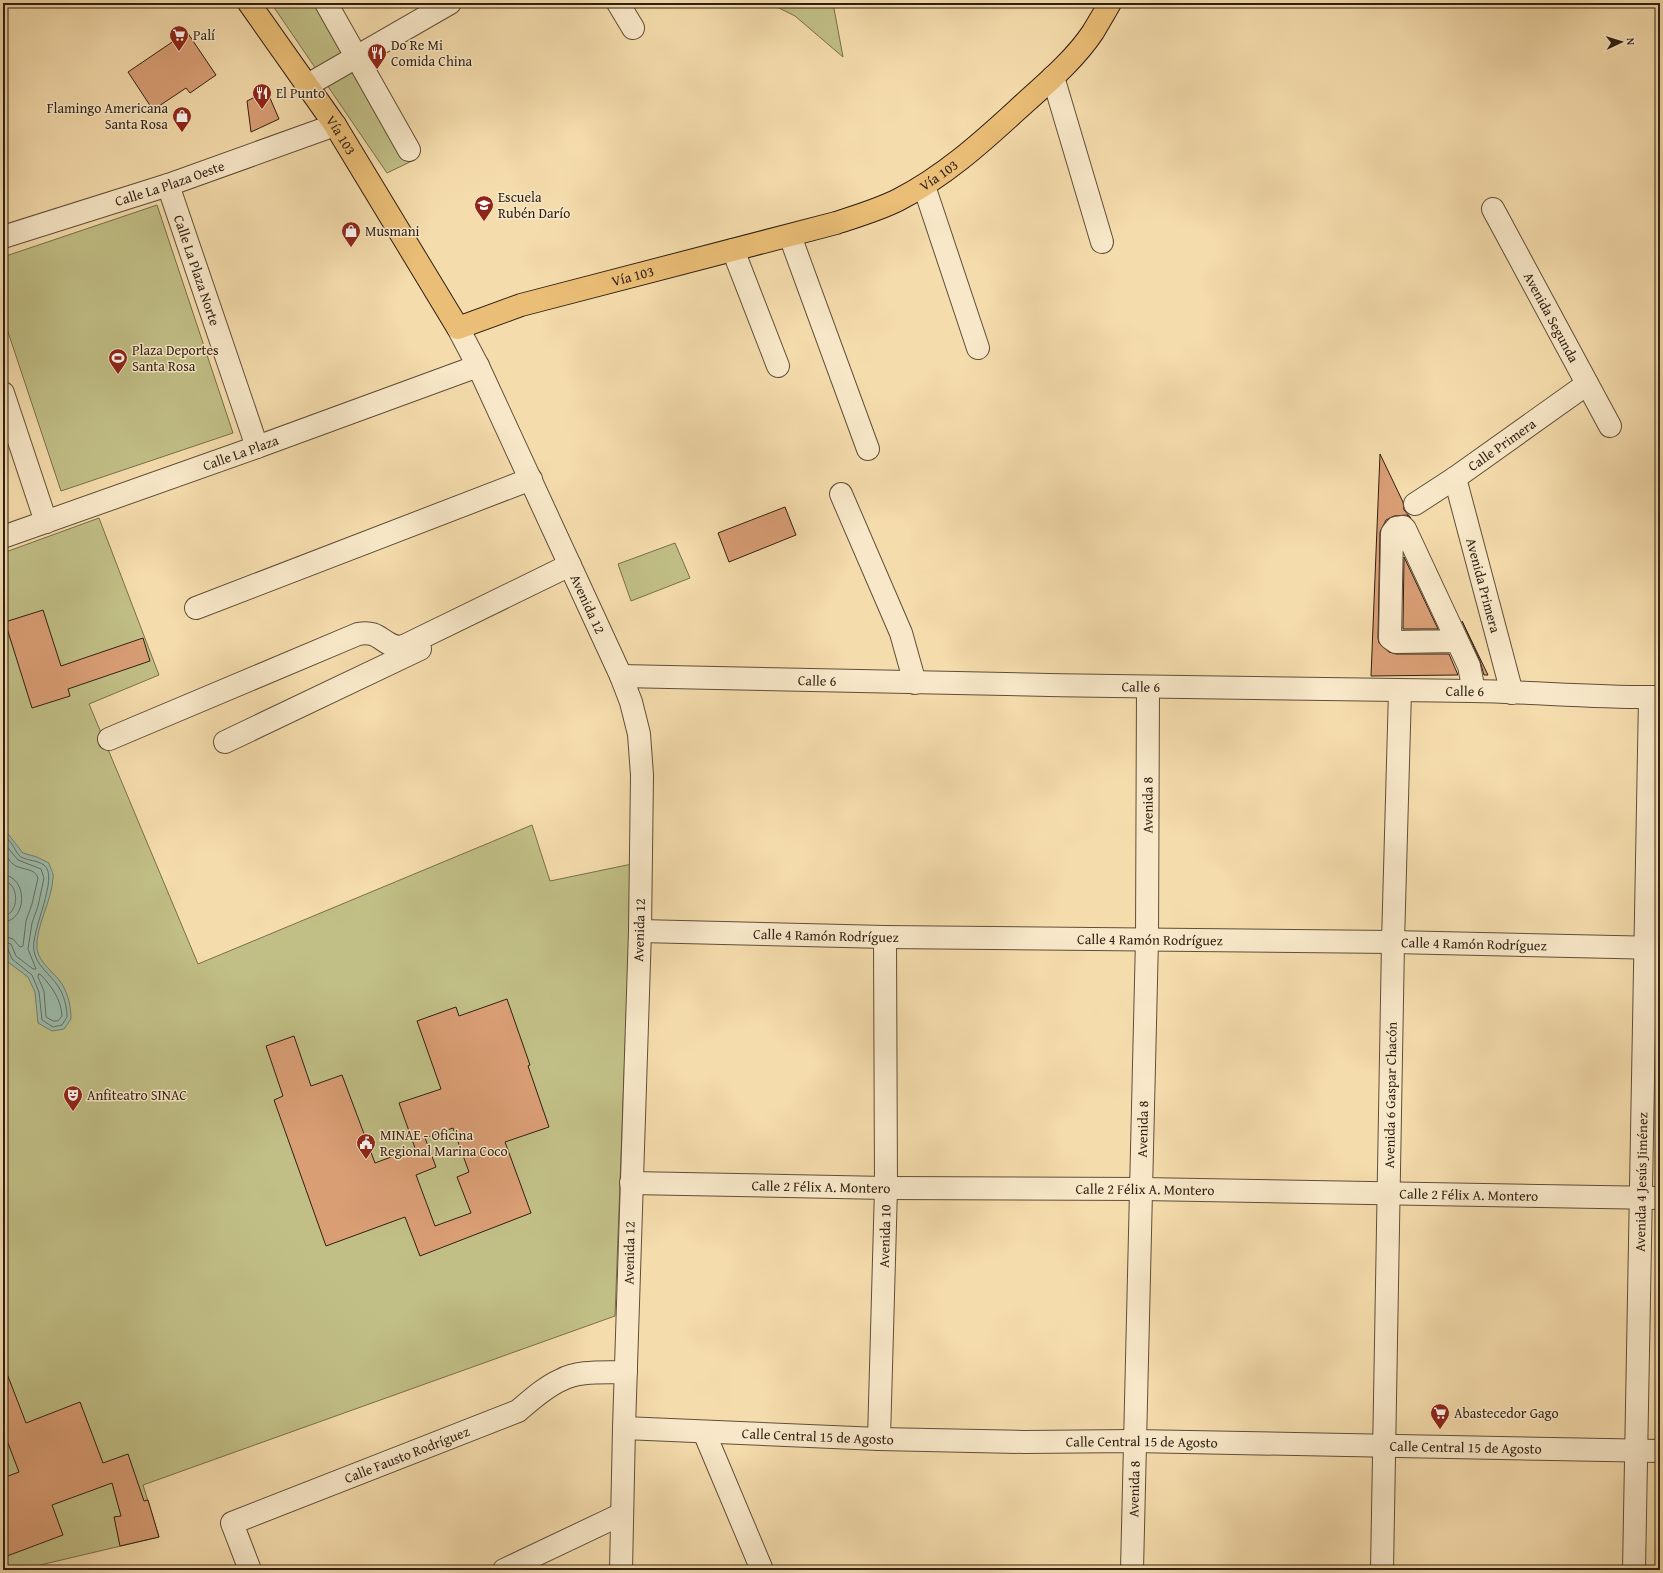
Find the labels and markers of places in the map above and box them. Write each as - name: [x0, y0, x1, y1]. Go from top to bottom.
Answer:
- supermarket icon: Palí: [168, 24, 190, 52]
- place label: Palí: [193, 25, 216, 45]
- place label: Do Re Mi Comida China: [391, 35, 473, 71]
- restaurant icon: Do Re Mi Comida China: [366, 42, 388, 70]
- restaurant icon: El Punto: [251, 82, 273, 110]
- place label: El Punto: [276, 83, 325, 103]
- place label: Flamingo Americana Santa Rosa: [47, 98, 168, 134]
- shop icon: Flamingo Americana Santa Rosa: [171, 105, 193, 133]
- place label: Escuela Rubén Darío: [498, 187, 570, 223]
- school or university icon: Escuela Rubén Darío: [473, 194, 495, 222]
- shop icon: Musmani: [340, 220, 362, 248]
- place label: Musmani: [365, 221, 420, 241]
- place label: Plaza Deportes Santa Rosa: [132, 340, 219, 376]
- sports icon: Plaza Deportes Santa Rosa: [107, 347, 129, 375]
- theatre icon: Anfiteatro SINAC: [62, 1084, 84, 1112]
- place label: Anfiteatro SINAC: [87, 1085, 187, 1105]
- place label: MINAE - Oficina Regional Marina Coco: [380, 1125, 508, 1161]
- public building icon: MINAE - Oficina Regional Marina Coco: [355, 1132, 377, 1160]
- supermarket icon: Abastecedor Gago: [1429, 1402, 1451, 1430]
- place label: Abastecedor Gago: [1454, 1403, 1559, 1423]

